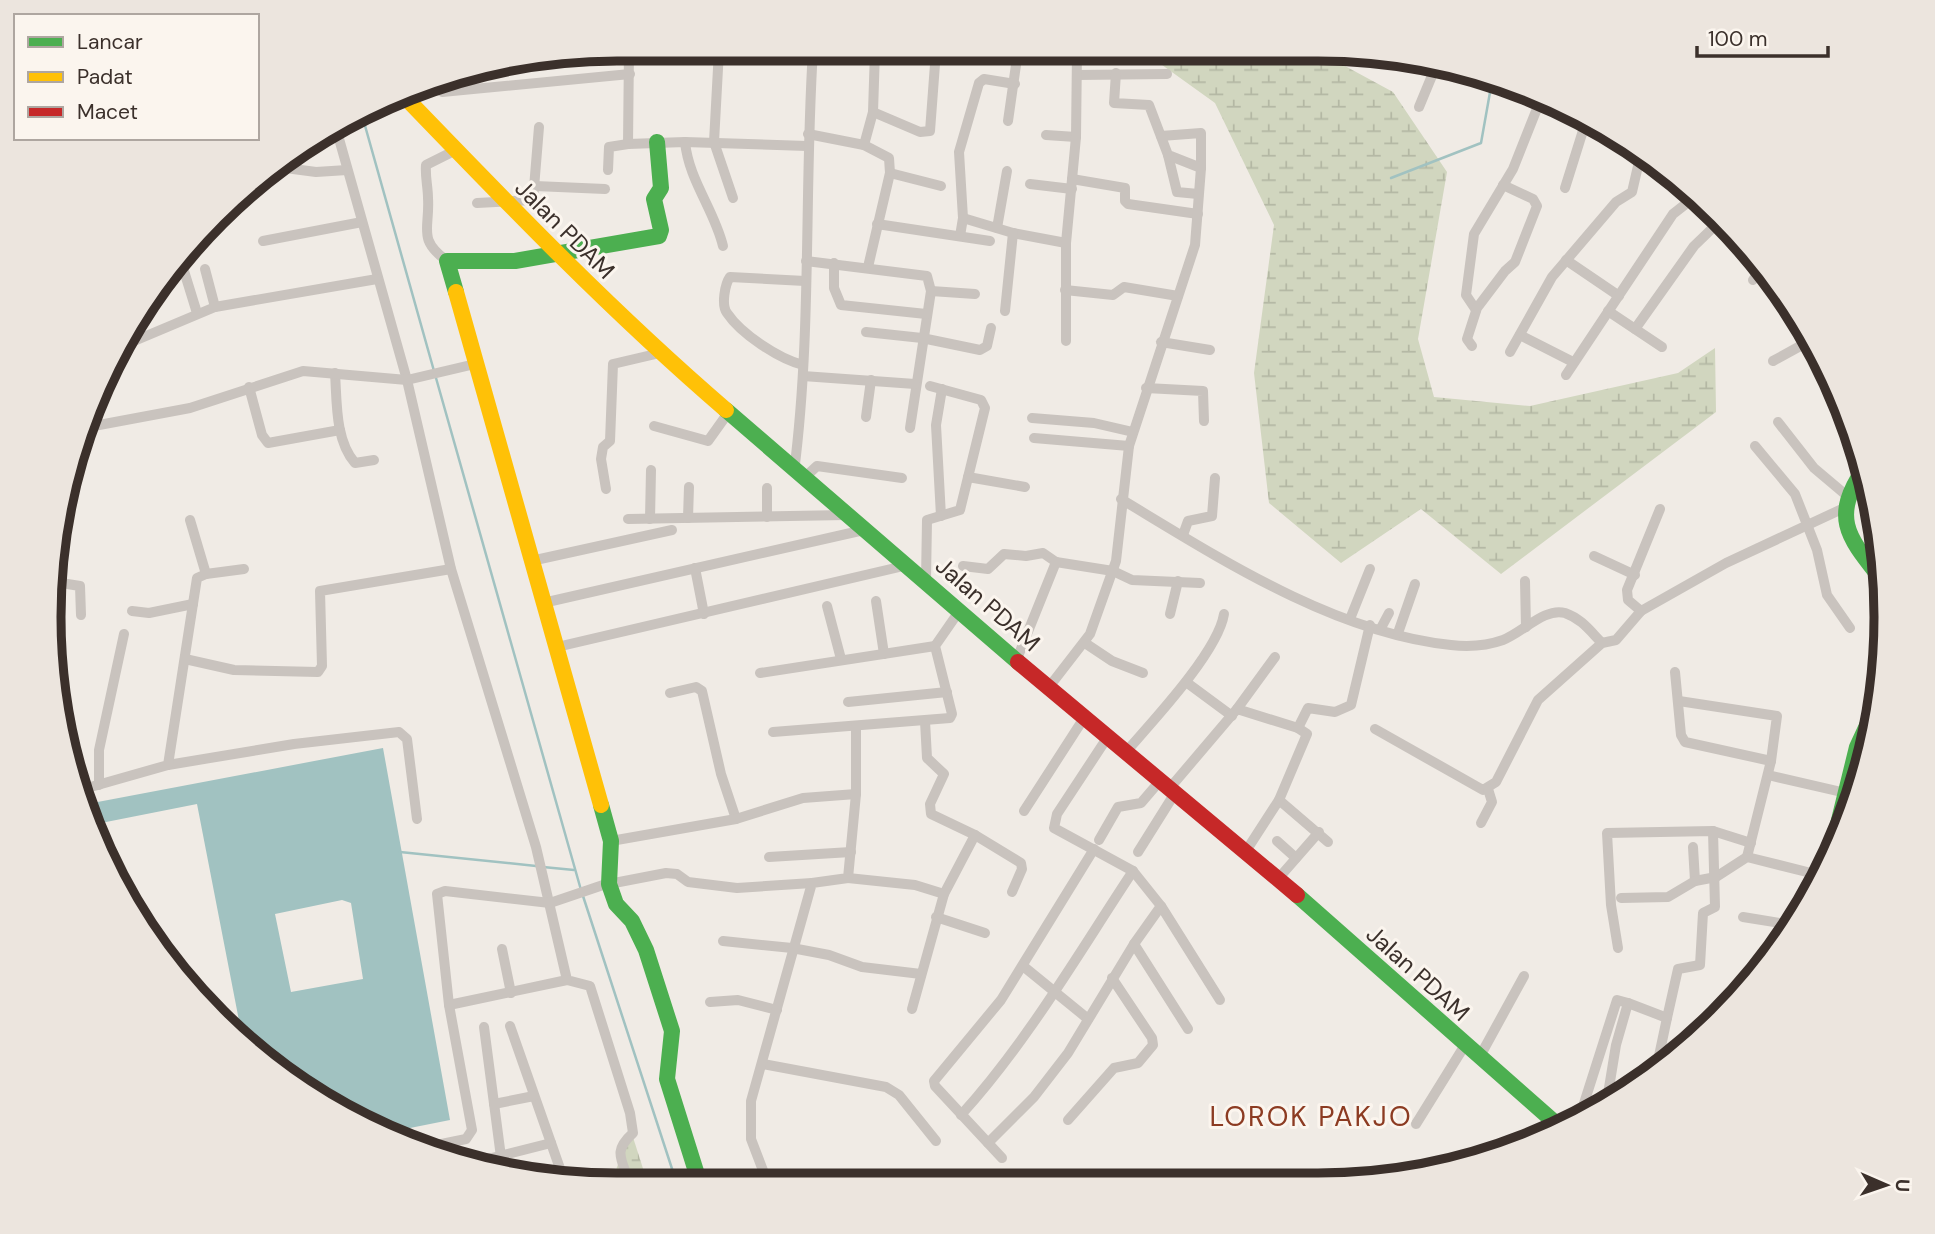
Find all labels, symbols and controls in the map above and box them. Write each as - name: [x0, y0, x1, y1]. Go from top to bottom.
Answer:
- legend: [14, 14, 259, 140]
- scale bar: [1697, 14, 1828, 58]
- text: 100 m: [1708, 25, 1768, 53]
- text: Lancar: [77, 28, 143, 56]
- text: Padat: [77, 63, 133, 91]
- text: Macet: [77, 98, 138, 126]
- street label: Jalan PDAM: [508, 172, 622, 286]
- street label: Jalan PDAM: [929, 550, 1047, 658]
- street label: Jalan PDAM: [1360, 918, 1476, 1028]
- district label: LOROK PAKJO: [1209, 1098, 1413, 1135]
- north arrow: [1851, 1150, 1921, 1220]
- text: U: [1890, 1179, 1915, 1193]

